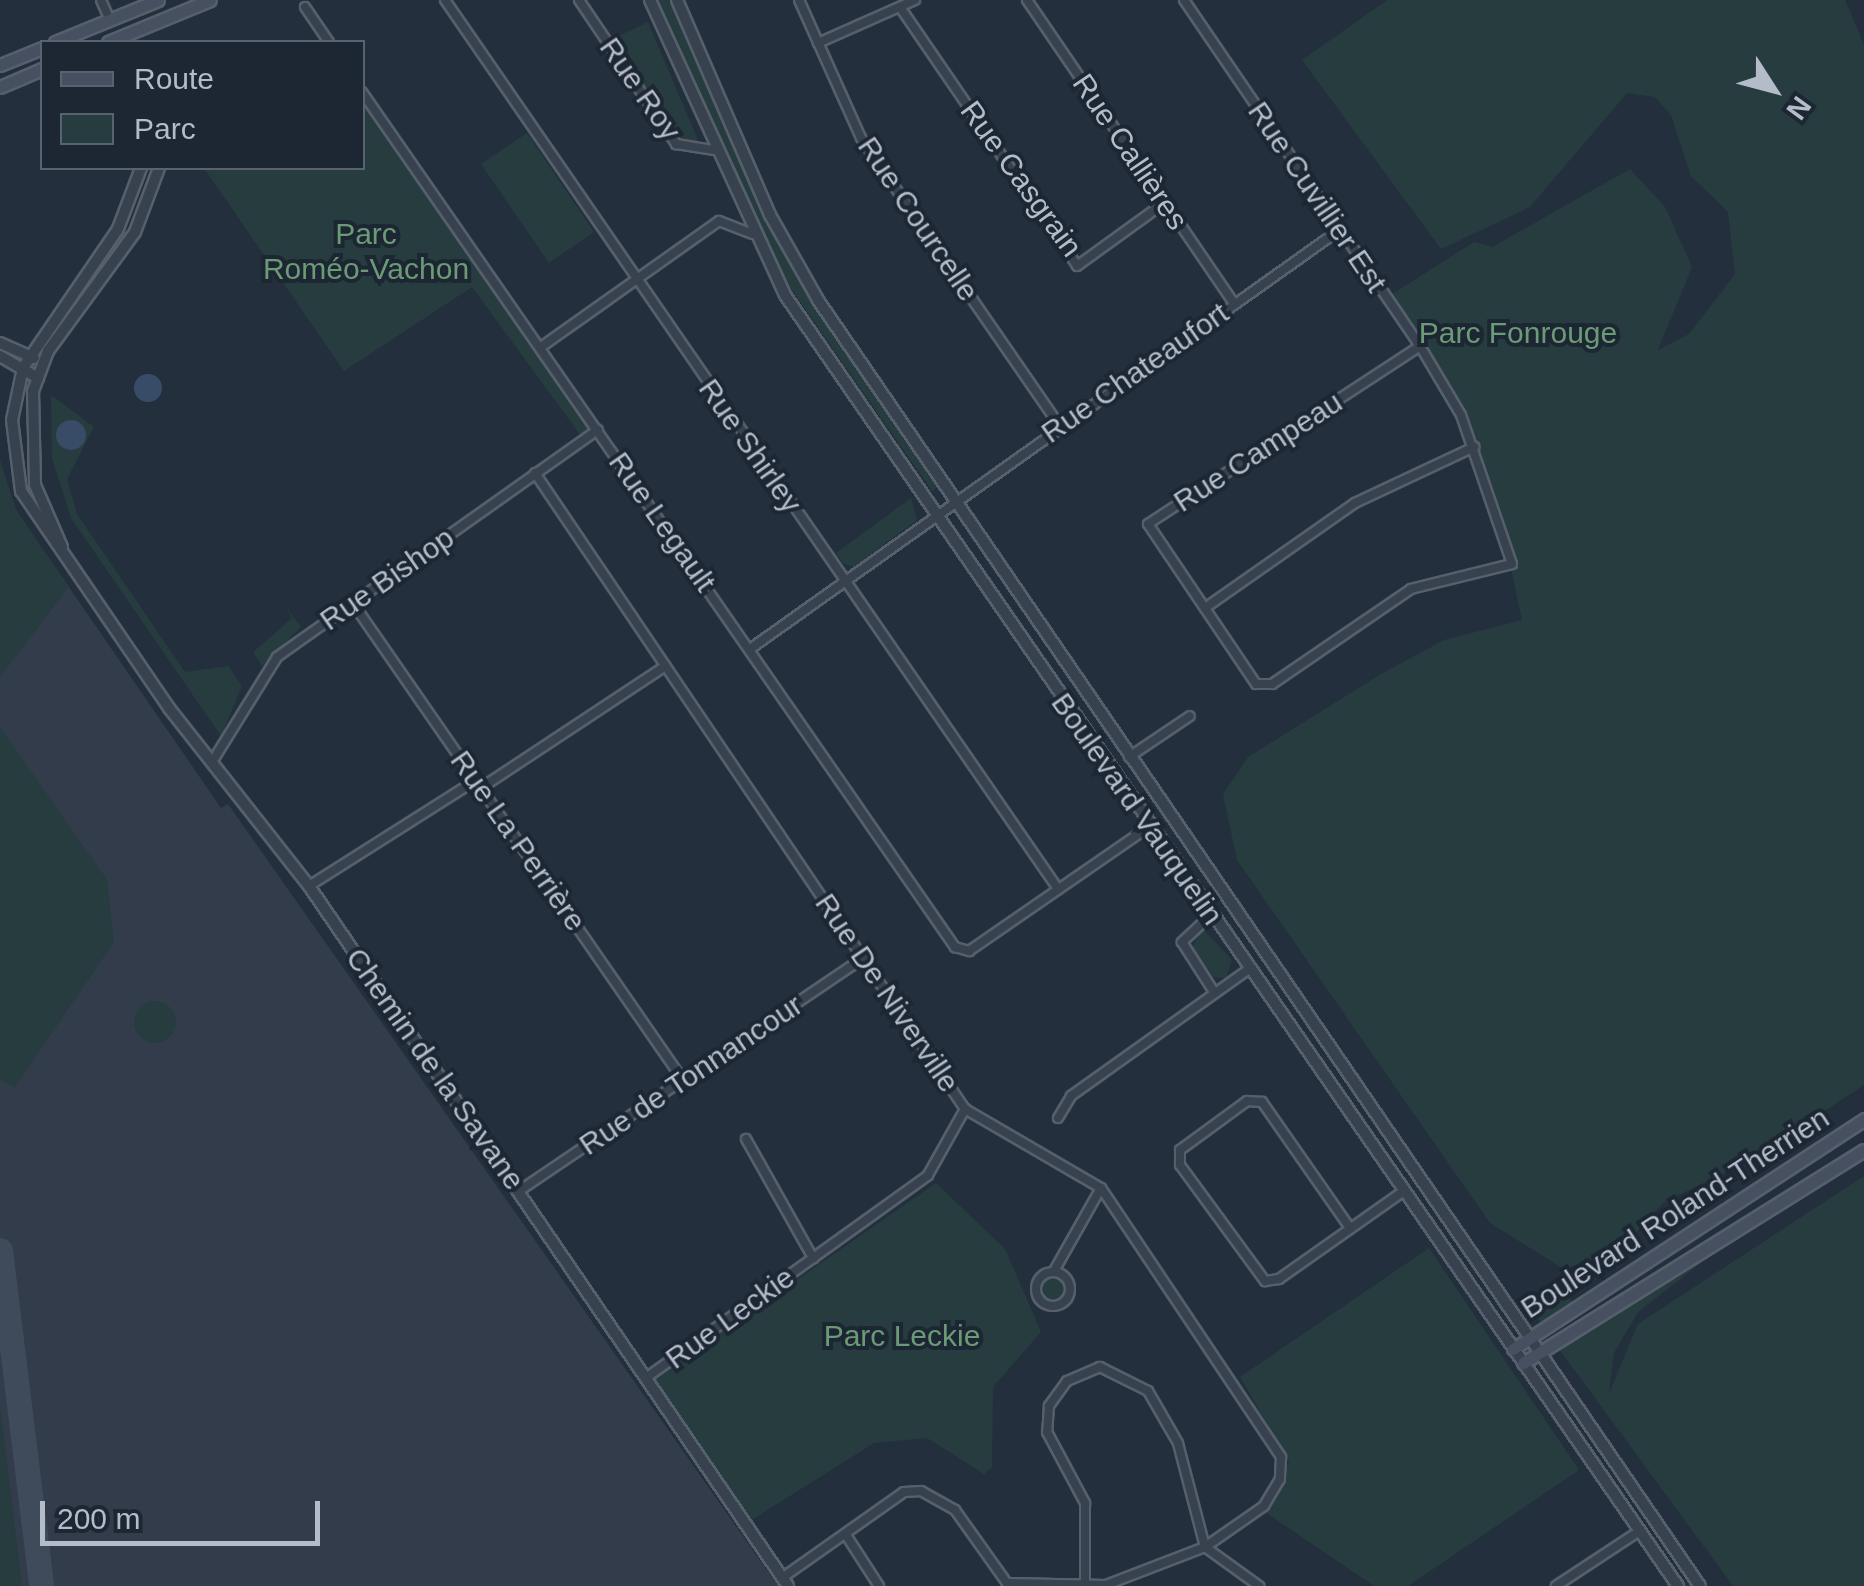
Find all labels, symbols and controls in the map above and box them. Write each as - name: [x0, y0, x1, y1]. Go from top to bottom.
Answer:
- street label: Rue Roy: [592, 31, 688, 147]
- legend: [40, 40, 365, 170]
- north arrow: [1724, 40, 1824, 140]
- text: Route: [134, 62, 214, 95]
- street label: Rue Callières: [1065, 67, 1195, 237]
- text: N: [1780, 91, 1817, 125]
- street label: Rue Casgrain: [953, 94, 1089, 264]
- street label: Rue Cuvillier Est: [1240, 95, 1394, 299]
- text: Parc: [134, 112, 196, 145]
- street label: Rue Courcelle: [850, 130, 986, 308]
- park label: Parc Roméo-Vachon: [263, 216, 469, 286]
- street label: Rue Chateaufort: [1035, 295, 1235, 451]
- park label: Parc Fonrouge: [1419, 315, 1617, 351]
- street label: Rue Shirley: [691, 372, 809, 520]
- street label: Rue Campeau: [1167, 384, 1349, 520]
- street label: Rue Legault: [601, 445, 723, 599]
- street label: Rue Bishop: [313, 520, 461, 638]
- street label: Boulevard Vauquelin: [1043, 686, 1231, 932]
- street label: Rue La Perrière: [443, 744, 593, 938]
- street label: Rue De Niverville: [807, 887, 967, 1099]
- street label: Chemin de la Savane: [338, 941, 532, 1197]
- street label: Rue de Tonnancour: [572, 987, 810, 1163]
- street label: Boulevard Roland-Therrien: [1514, 1100, 1836, 1326]
- street label: Rue Leckie: [659, 1259, 801, 1377]
- park label: Parc Leckie: [824, 1318, 980, 1354]
- scale bar: [45, 1481, 325, 1543]
- text: 200 m: [57, 1502, 140, 1535]

